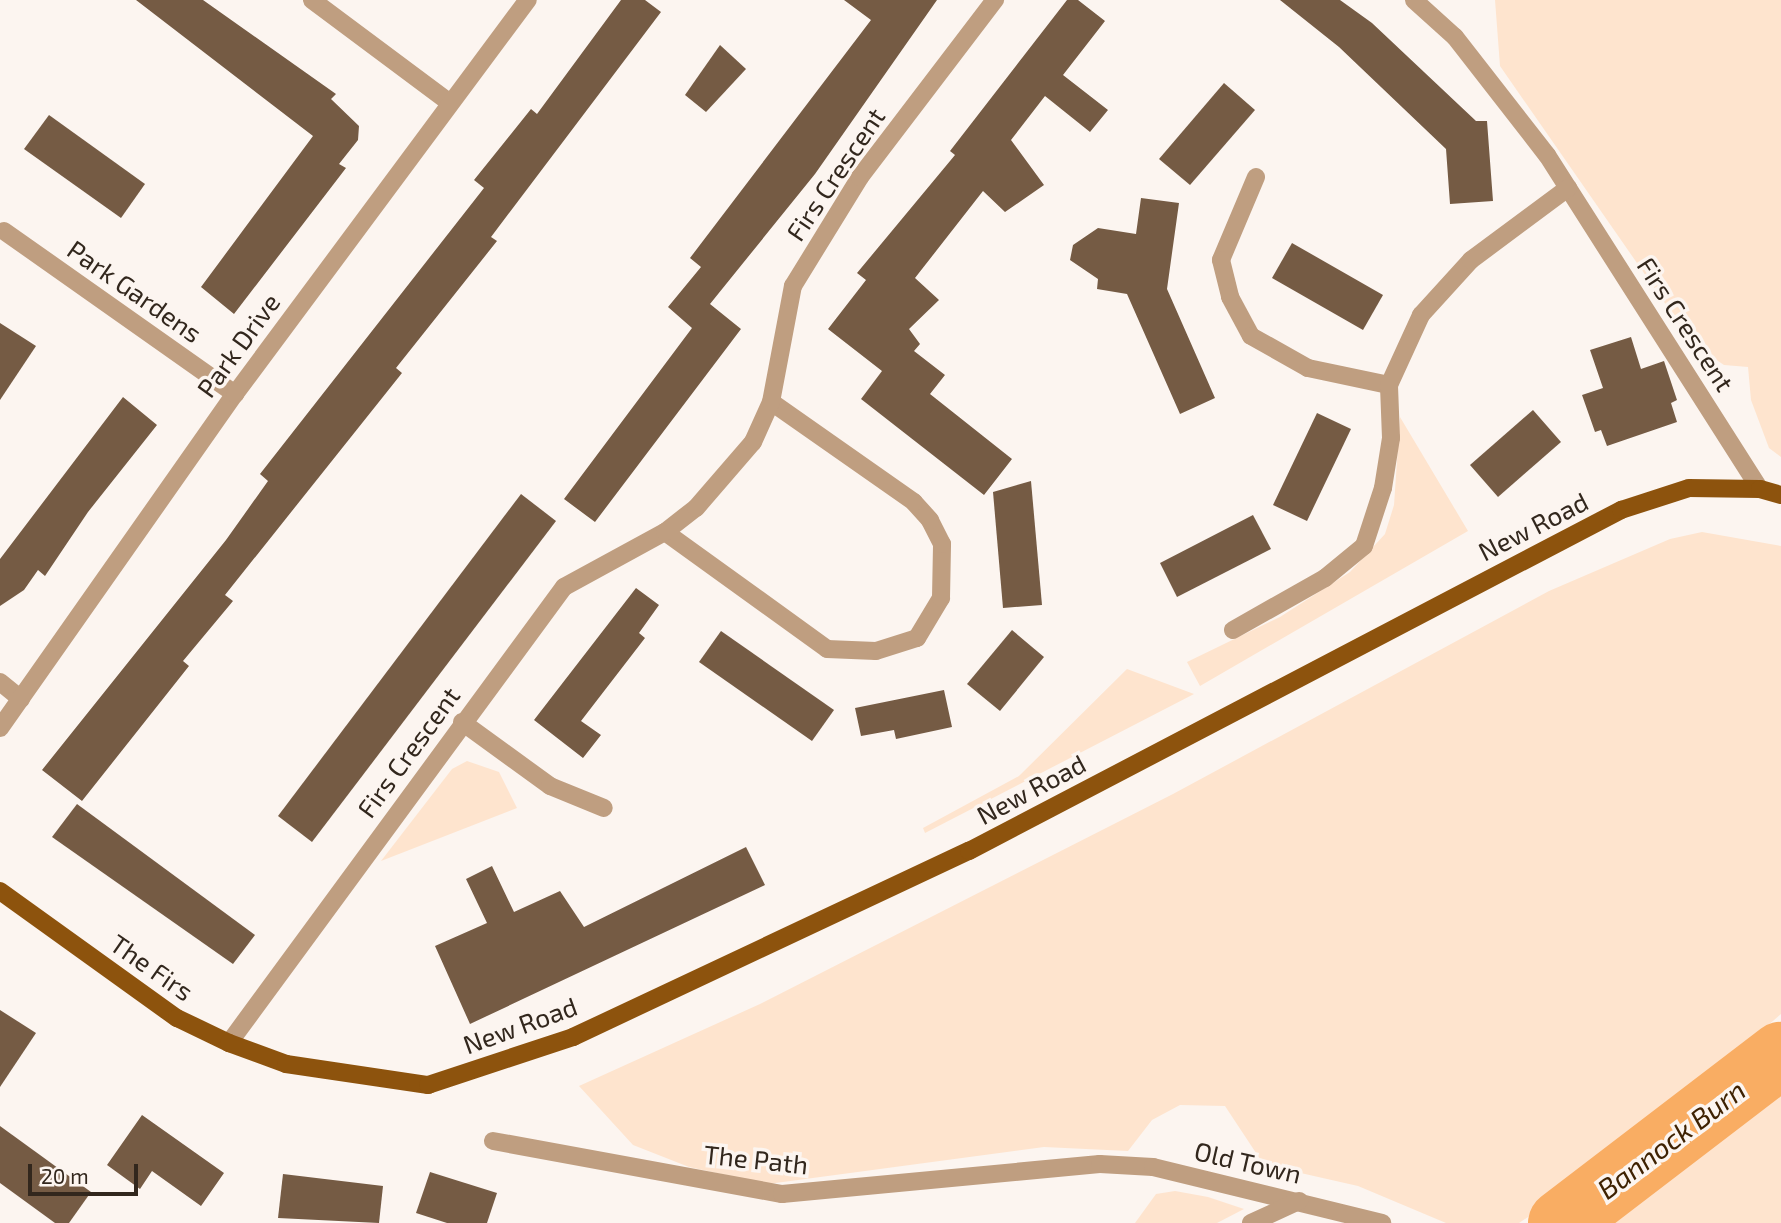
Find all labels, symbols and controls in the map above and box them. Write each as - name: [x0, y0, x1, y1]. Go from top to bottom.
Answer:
- street label: Firs Crescent: [779, 102, 891, 246]
- street label: Park Gardens: [62, 233, 208, 349]
- street label: Firs Crescent: [1631, 251, 1741, 397]
- street label: Park Drive: [190, 287, 286, 403]
- street label: New Road: [1473, 485, 1593, 567]
- street label: Firs Crescent: [350, 681, 466, 823]
- street label: New Road: [971, 747, 1091, 831]
- street label: The Firs: [105, 927, 199, 1007]
- street label: New Road: [459, 990, 581, 1060]
- water label: Bannock Burn: [1590, 1073, 1752, 1205]
- street label: Old Town: [1191, 1135, 1305, 1189]
- street label: The Path: [702, 1138, 810, 1180]
- scale bar: [32, 1150, 142, 1194]
- text: 20 m: [41, 1163, 89, 1188]

